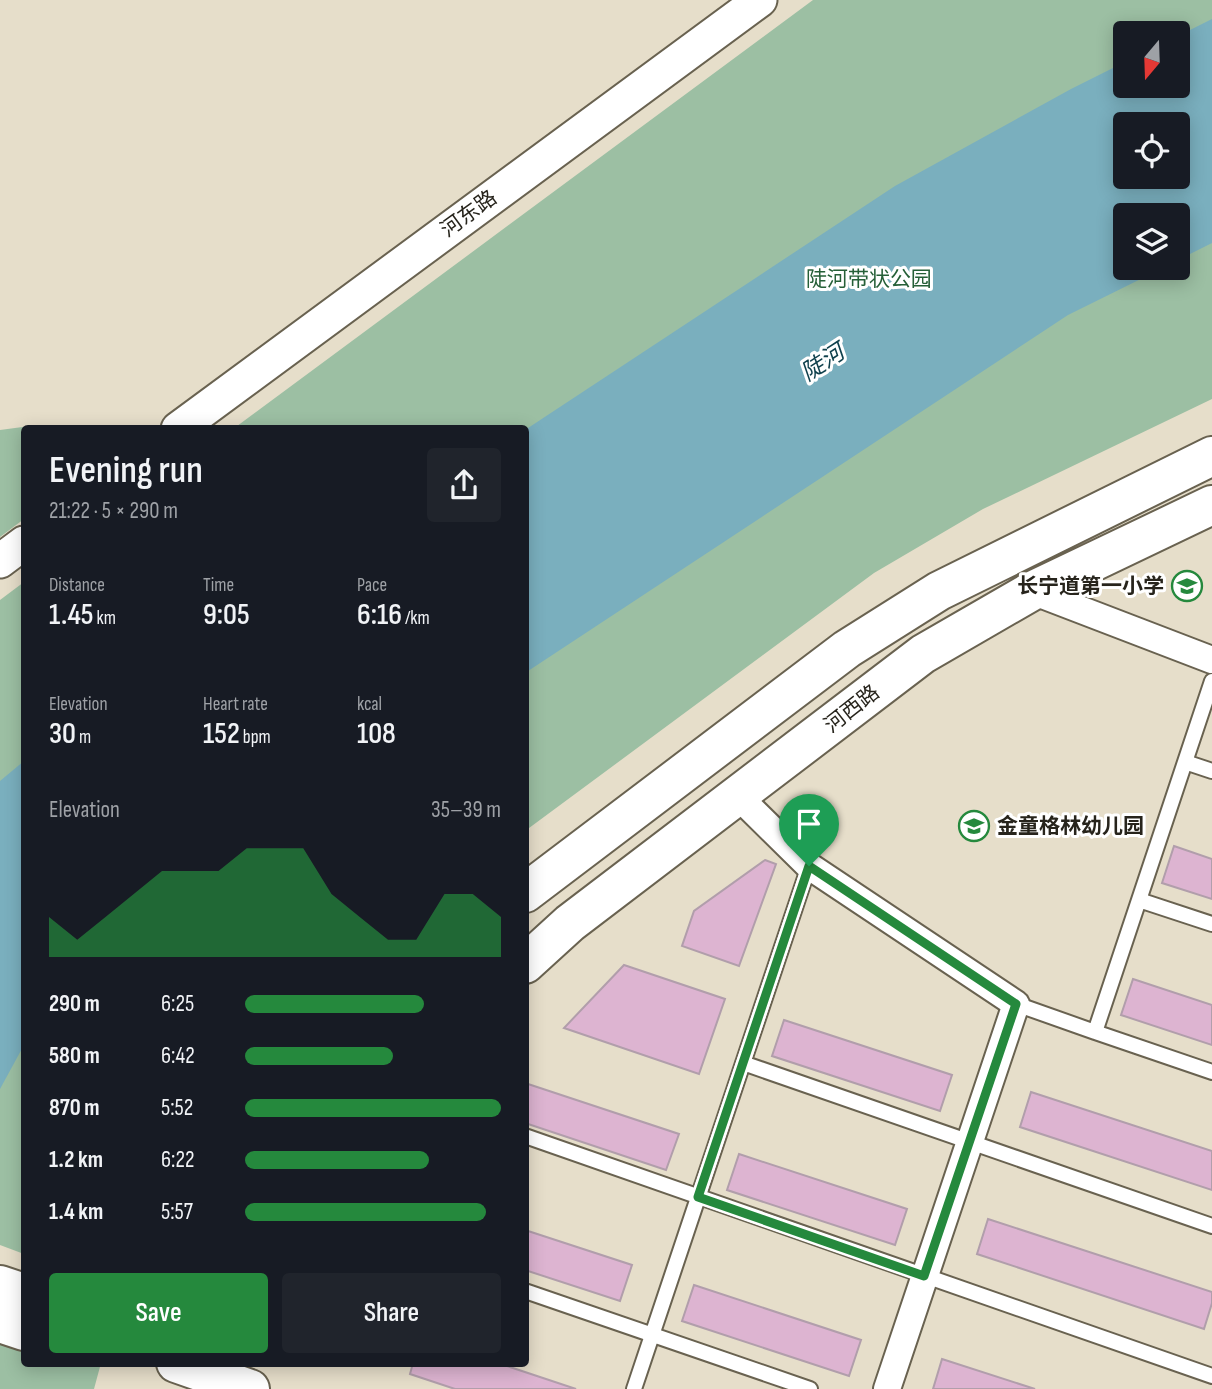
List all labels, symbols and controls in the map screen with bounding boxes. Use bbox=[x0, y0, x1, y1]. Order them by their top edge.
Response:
north arrow bbox=[1113, 21, 1190, 98]
map controls bbox=[1113, 21, 1190, 280]
button: locate bbox=[1113, 112, 1190, 189]
street label: 河东路 bbox=[436, 185, 502, 243]
button: layers bbox=[1113, 203, 1190, 280]
park label: 陡河带状公园 bbox=[806, 267, 932, 292]
water label: 陡河 bbox=[796, 337, 853, 387]
text: Evening run bbox=[49, 448, 203, 493]
button: share bbox=[427, 448, 501, 522]
text: 21:22 · 5 × 290 m bbox=[49, 497, 178, 525]
school or university icon: 长宁道第一小学 bbox=[1170, 569, 1204, 603]
text: Distance bbox=[49, 574, 105, 597]
text: Time bbox=[203, 574, 234, 597]
text: Pace bbox=[357, 574, 387, 597]
place label: 长宁道第一小学 bbox=[1017, 574, 1164, 599]
text: 1.45 bbox=[49, 597, 94, 633]
text: 9:05 bbox=[203, 597, 250, 633]
text: 6:16 bbox=[357, 597, 402, 633]
text: km bbox=[94, 607, 116, 630]
text: /km bbox=[402, 607, 430, 630]
street label: 河西路 bbox=[819, 680, 885, 738]
text: Elevation bbox=[49, 693, 108, 716]
text: Heart rate bbox=[203, 693, 268, 716]
text: kcal bbox=[357, 693, 382, 716]
text: 30 bbox=[49, 716, 76, 752]
text: 152 bbox=[203, 716, 240, 752]
text: 108 bbox=[357, 716, 396, 752]
text: m bbox=[76, 726, 91, 749]
text: bpm bbox=[240, 726, 271, 749]
pin bbox=[779, 794, 839, 866]
text: Elevation bbox=[49, 796, 120, 824]
text: 35–39 m bbox=[431, 796, 501, 824]
icon: arrive bbox=[790, 805, 828, 843]
school or university icon: 金童格林幼儿园 bbox=[957, 809, 991, 843]
place label: 金童格林幼儿园 bbox=[997, 814, 1144, 839]
text: 290 m bbox=[49, 990, 100, 1018]
text: 6:25 bbox=[161, 990, 194, 1018]
text: 580 m bbox=[49, 1042, 100, 1070]
text: 6:42 bbox=[161, 1042, 195, 1070]
text: 870 m bbox=[49, 1094, 100, 1122]
text: 5:52 bbox=[161, 1094, 193, 1122]
text: 1.2 km bbox=[49, 1146, 103, 1174]
text: 6:22 bbox=[161, 1146, 194, 1174]
text: 1.4 km bbox=[49, 1198, 103, 1226]
text: 5:57 bbox=[161, 1198, 193, 1226]
button: Save bbox=[49, 1273, 268, 1353]
button: Share bbox=[282, 1273, 501, 1353]

